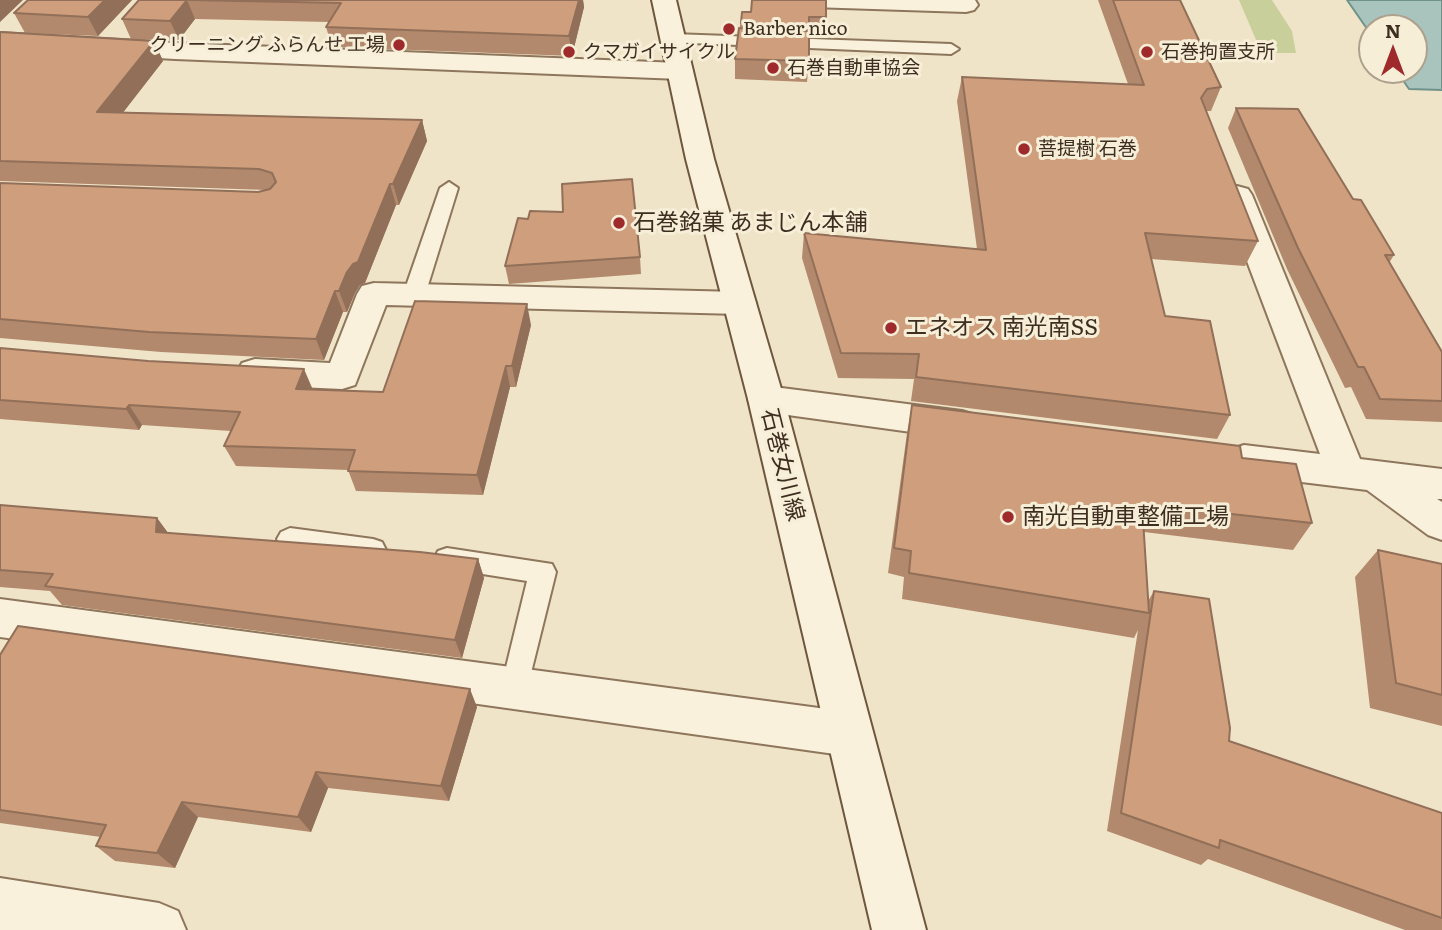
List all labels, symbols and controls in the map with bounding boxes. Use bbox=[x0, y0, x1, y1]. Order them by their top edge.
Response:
north arrow bbox=[1358, 14, 1428, 84]
text: N bbox=[1385, 16, 1401, 44]
place label: Barber nico bbox=[743, 18, 848, 40]
marker: Barber nico bbox=[721, 21, 737, 37]
place label: クリーニング ふらんせ 工場 bbox=[149, 34, 385, 56]
marker: クリーニング ふらんせ 工場 bbox=[391, 37, 407, 53]
place label: クマガイサイクル bbox=[583, 41, 735, 63]
place label: 石巻拘置支所 bbox=[1161, 41, 1275, 63]
marker: クマガイサイクル bbox=[561, 44, 577, 60]
marker: 石巻拘置支所 bbox=[1139, 44, 1155, 60]
place label: 石巻自動車協会 bbox=[787, 57, 920, 79]
marker: 石巻自動車協会 bbox=[765, 60, 781, 76]
place label: 菩提樹 石巻 bbox=[1038, 138, 1137, 160]
marker: 菩提樹 石巻 bbox=[1016, 141, 1032, 157]
place label: 石巻銘菓 あまじん本舗 bbox=[633, 209, 868, 237]
marker: 石巻銘菓 あまじん本舗 bbox=[611, 215, 627, 231]
place label: エネオス 南光南SS bbox=[905, 314, 1098, 342]
marker: エネオス 南光南SS bbox=[883, 320, 899, 336]
street label: 石巻女川線 bbox=[755, 406, 809, 524]
place label: 南光自動車整備工場 bbox=[1022, 503, 1229, 531]
marker: 南光自動車整備工場 bbox=[1000, 509, 1016, 525]

